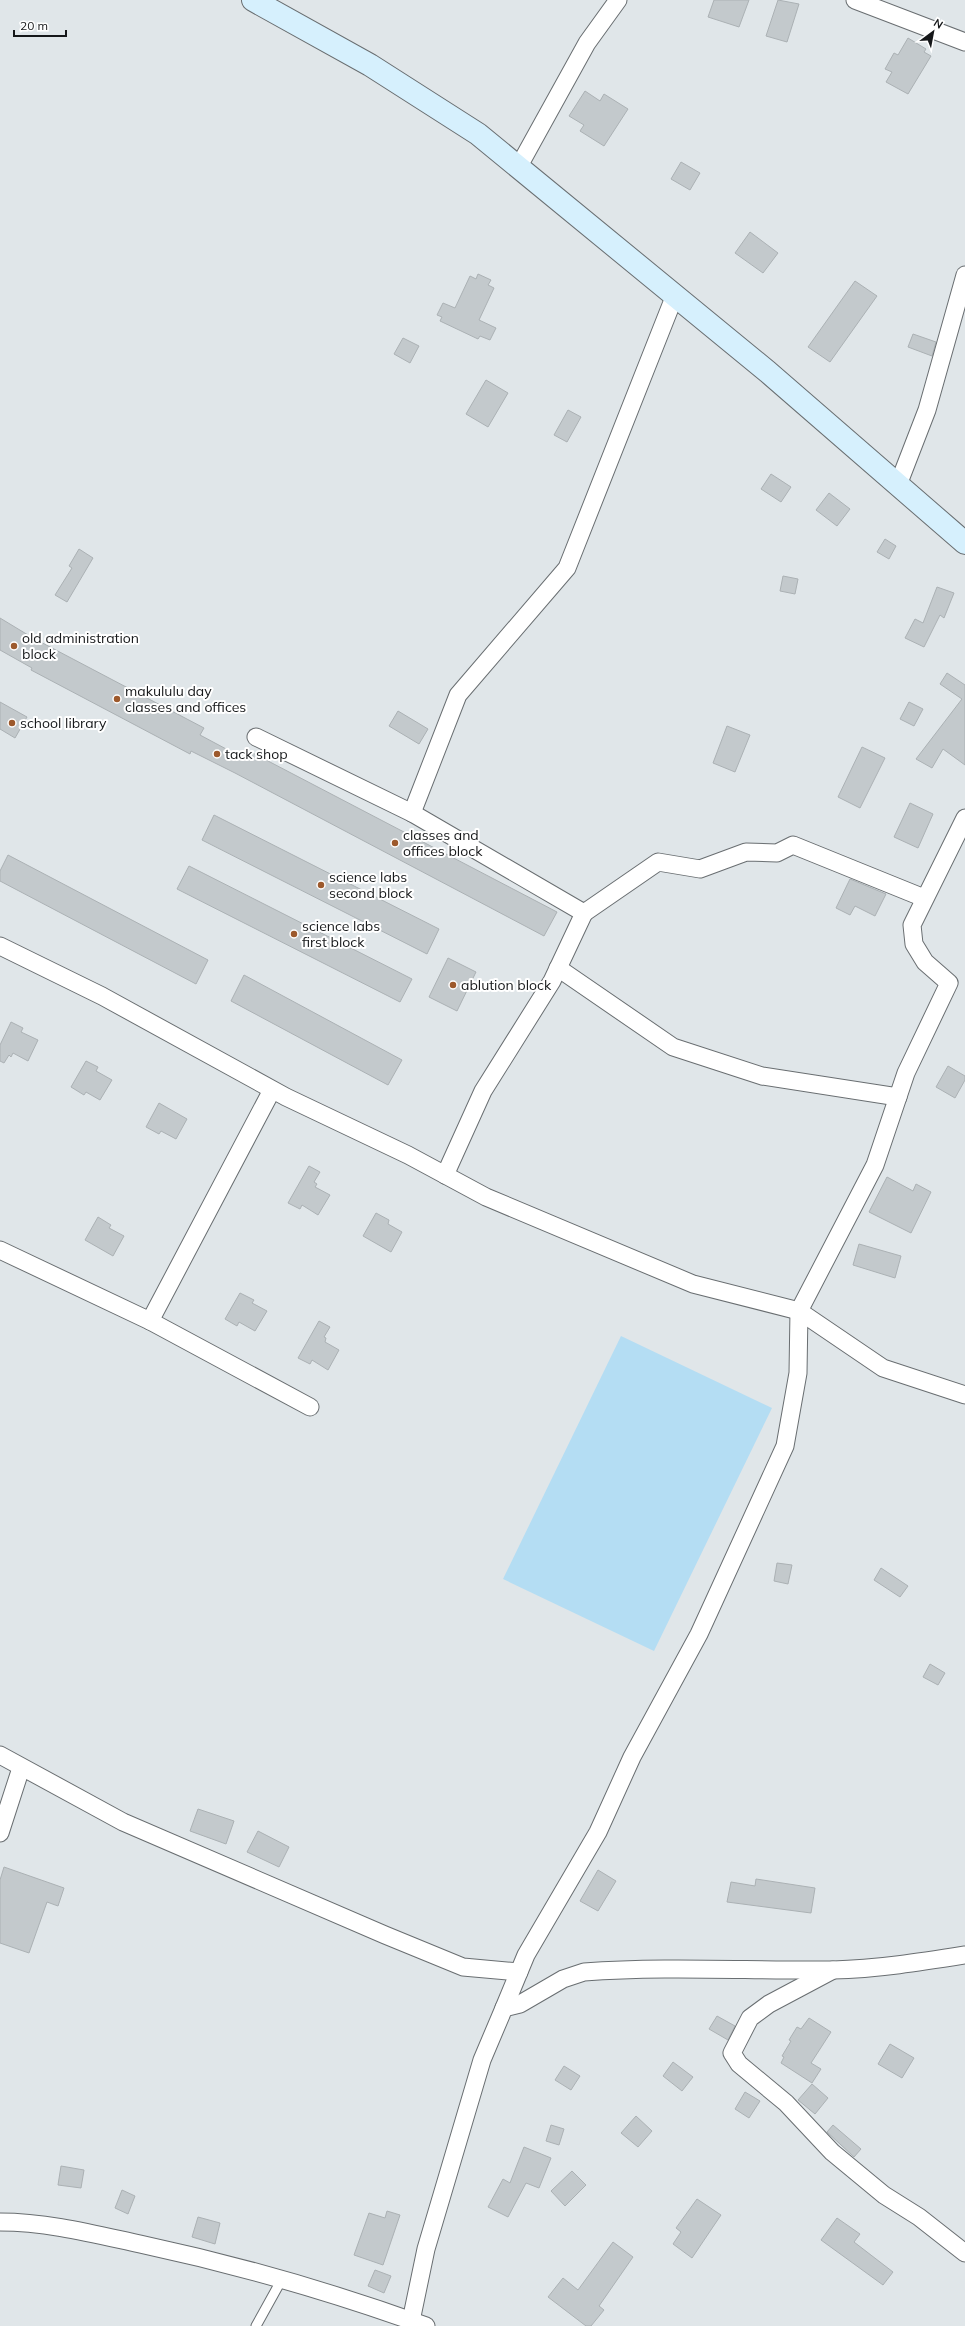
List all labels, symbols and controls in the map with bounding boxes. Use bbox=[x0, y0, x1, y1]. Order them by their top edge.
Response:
scale bar bbox=[14, 12, 66, 38]
north arrow bbox=[913, 12, 953, 52]
text: N bbox=[931, 15, 946, 32]
text: 20 m bbox=[20, 18, 48, 33]
place label: old administration block bbox=[22, 629, 139, 663]
marker: old administration block bbox=[9, 641, 19, 651]
place label: makululu day classes and offices bbox=[125, 682, 246, 716]
marker: makululu day classes and offices bbox=[112, 694, 122, 704]
place label: school library bbox=[20, 714, 107, 732]
marker: school library bbox=[7, 718, 17, 728]
place label: tack shop bbox=[225, 745, 288, 763]
marker: tack shop bbox=[212, 749, 222, 759]
place label: classes and offices block bbox=[403, 826, 483, 860]
marker: classes and offices block bbox=[390, 838, 400, 848]
place label: science labs second block bbox=[329, 868, 413, 902]
marker: science labs second block bbox=[316, 880, 326, 890]
place label: science labs first block bbox=[302, 917, 380, 951]
marker: science labs first block bbox=[289, 929, 299, 939]
place label: ablution block bbox=[461, 976, 552, 994]
marker: ablution block bbox=[448, 980, 458, 990]

